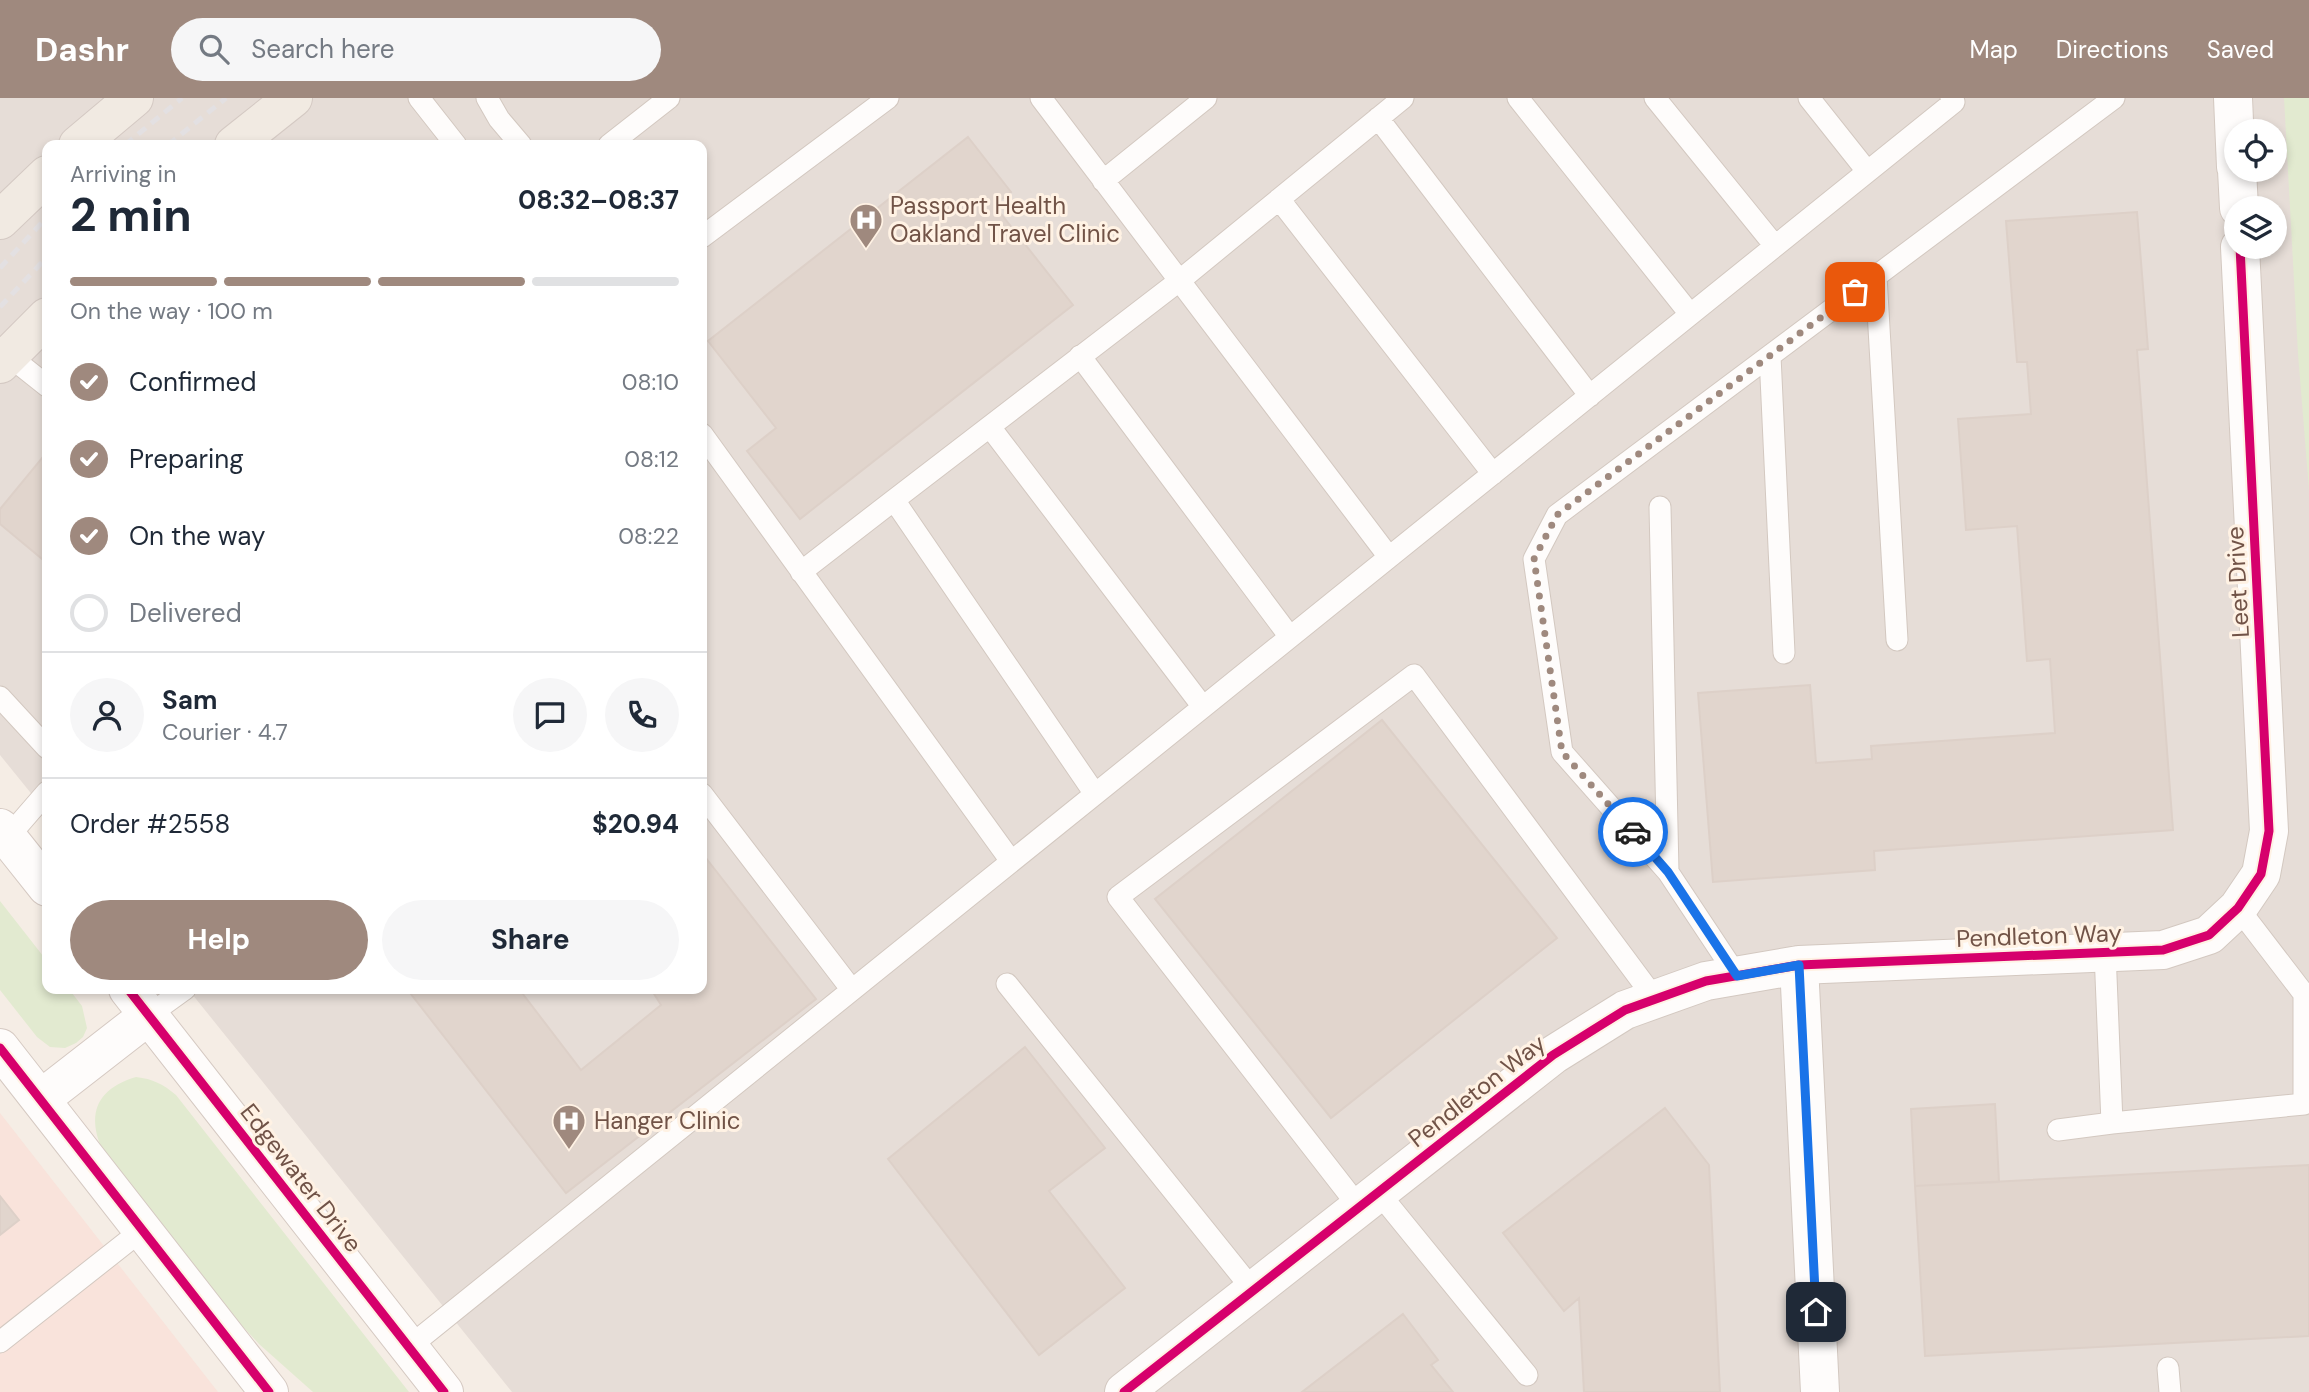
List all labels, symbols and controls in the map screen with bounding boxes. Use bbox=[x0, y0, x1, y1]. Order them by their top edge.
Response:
search box bbox=[171, 18, 661, 81]
text: Dashr bbox=[35, 28, 129, 71]
icon: search bbox=[195, 30, 233, 68]
text: Search here bbox=[251, 32, 395, 66]
text: Map bbox=[1970, 34, 2018, 65]
text: Directions bbox=[2056, 34, 2169, 65]
text: Saved bbox=[2207, 34, 2274, 65]
map controls bbox=[2224, 119, 2287, 259]
button: locate bbox=[2224, 119, 2287, 182]
text: Arriving in bbox=[70, 159, 176, 189]
text: 08:32–08:37 bbox=[518, 183, 679, 217]
text: 2 min bbox=[70, 185, 192, 245]
place label: Passport Health Oakland Travel Clinic bbox=[890, 190, 1120, 249]
button: layers bbox=[2224, 196, 2287, 259]
hospital icon: Passport Health Oakland Travel Clinic bbox=[847, 201, 885, 250]
pin bbox=[1825, 262, 1885, 322]
icon: bag bbox=[1836, 273, 1874, 311]
text: On the way · 100 m bbox=[70, 296, 273, 326]
icon: check bbox=[70, 363, 108, 401]
text: Confirmed bbox=[129, 365, 256, 399]
text: 08:10 bbox=[622, 367, 679, 397]
icon: check bbox=[70, 440, 108, 478]
text: Preparing bbox=[129, 442, 244, 476]
text: 08:12 bbox=[624, 444, 679, 474]
icon: check bbox=[70, 517, 108, 555]
text: On the way bbox=[129, 519, 265, 553]
text: 08:22 bbox=[618, 521, 679, 551]
street label: Leet Drive bbox=[2219, 525, 2256, 639]
text: Delivered bbox=[129, 596, 242, 630]
button: person bbox=[70, 678, 144, 752]
button: chat bbox=[513, 678, 587, 752]
button: phone bbox=[605, 678, 679, 752]
text: Sam bbox=[162, 683, 217, 717]
text: Courier · 4.7 bbox=[162, 717, 288, 747]
courier bbox=[1598, 797, 1668, 867]
text: Order #2558 bbox=[70, 807, 230, 841]
text: $20.94 bbox=[592, 807, 679, 841]
icon: car bbox=[1614, 813, 1652, 851]
button: Help bbox=[70, 900, 368, 980]
button: Share bbox=[382, 900, 679, 980]
street label: Pendleton Way bbox=[1956, 917, 2122, 954]
street label: Pendleton Way bbox=[1402, 1027, 1552, 1154]
street label: Edgewater Drive bbox=[234, 1097, 369, 1258]
hospital icon: Hanger Clinic bbox=[550, 1102, 588, 1151]
place label: Hanger Clinic bbox=[594, 1105, 741, 1136]
pin bbox=[1786, 1282, 1846, 1342]
icon: home bbox=[1797, 1293, 1835, 1331]

